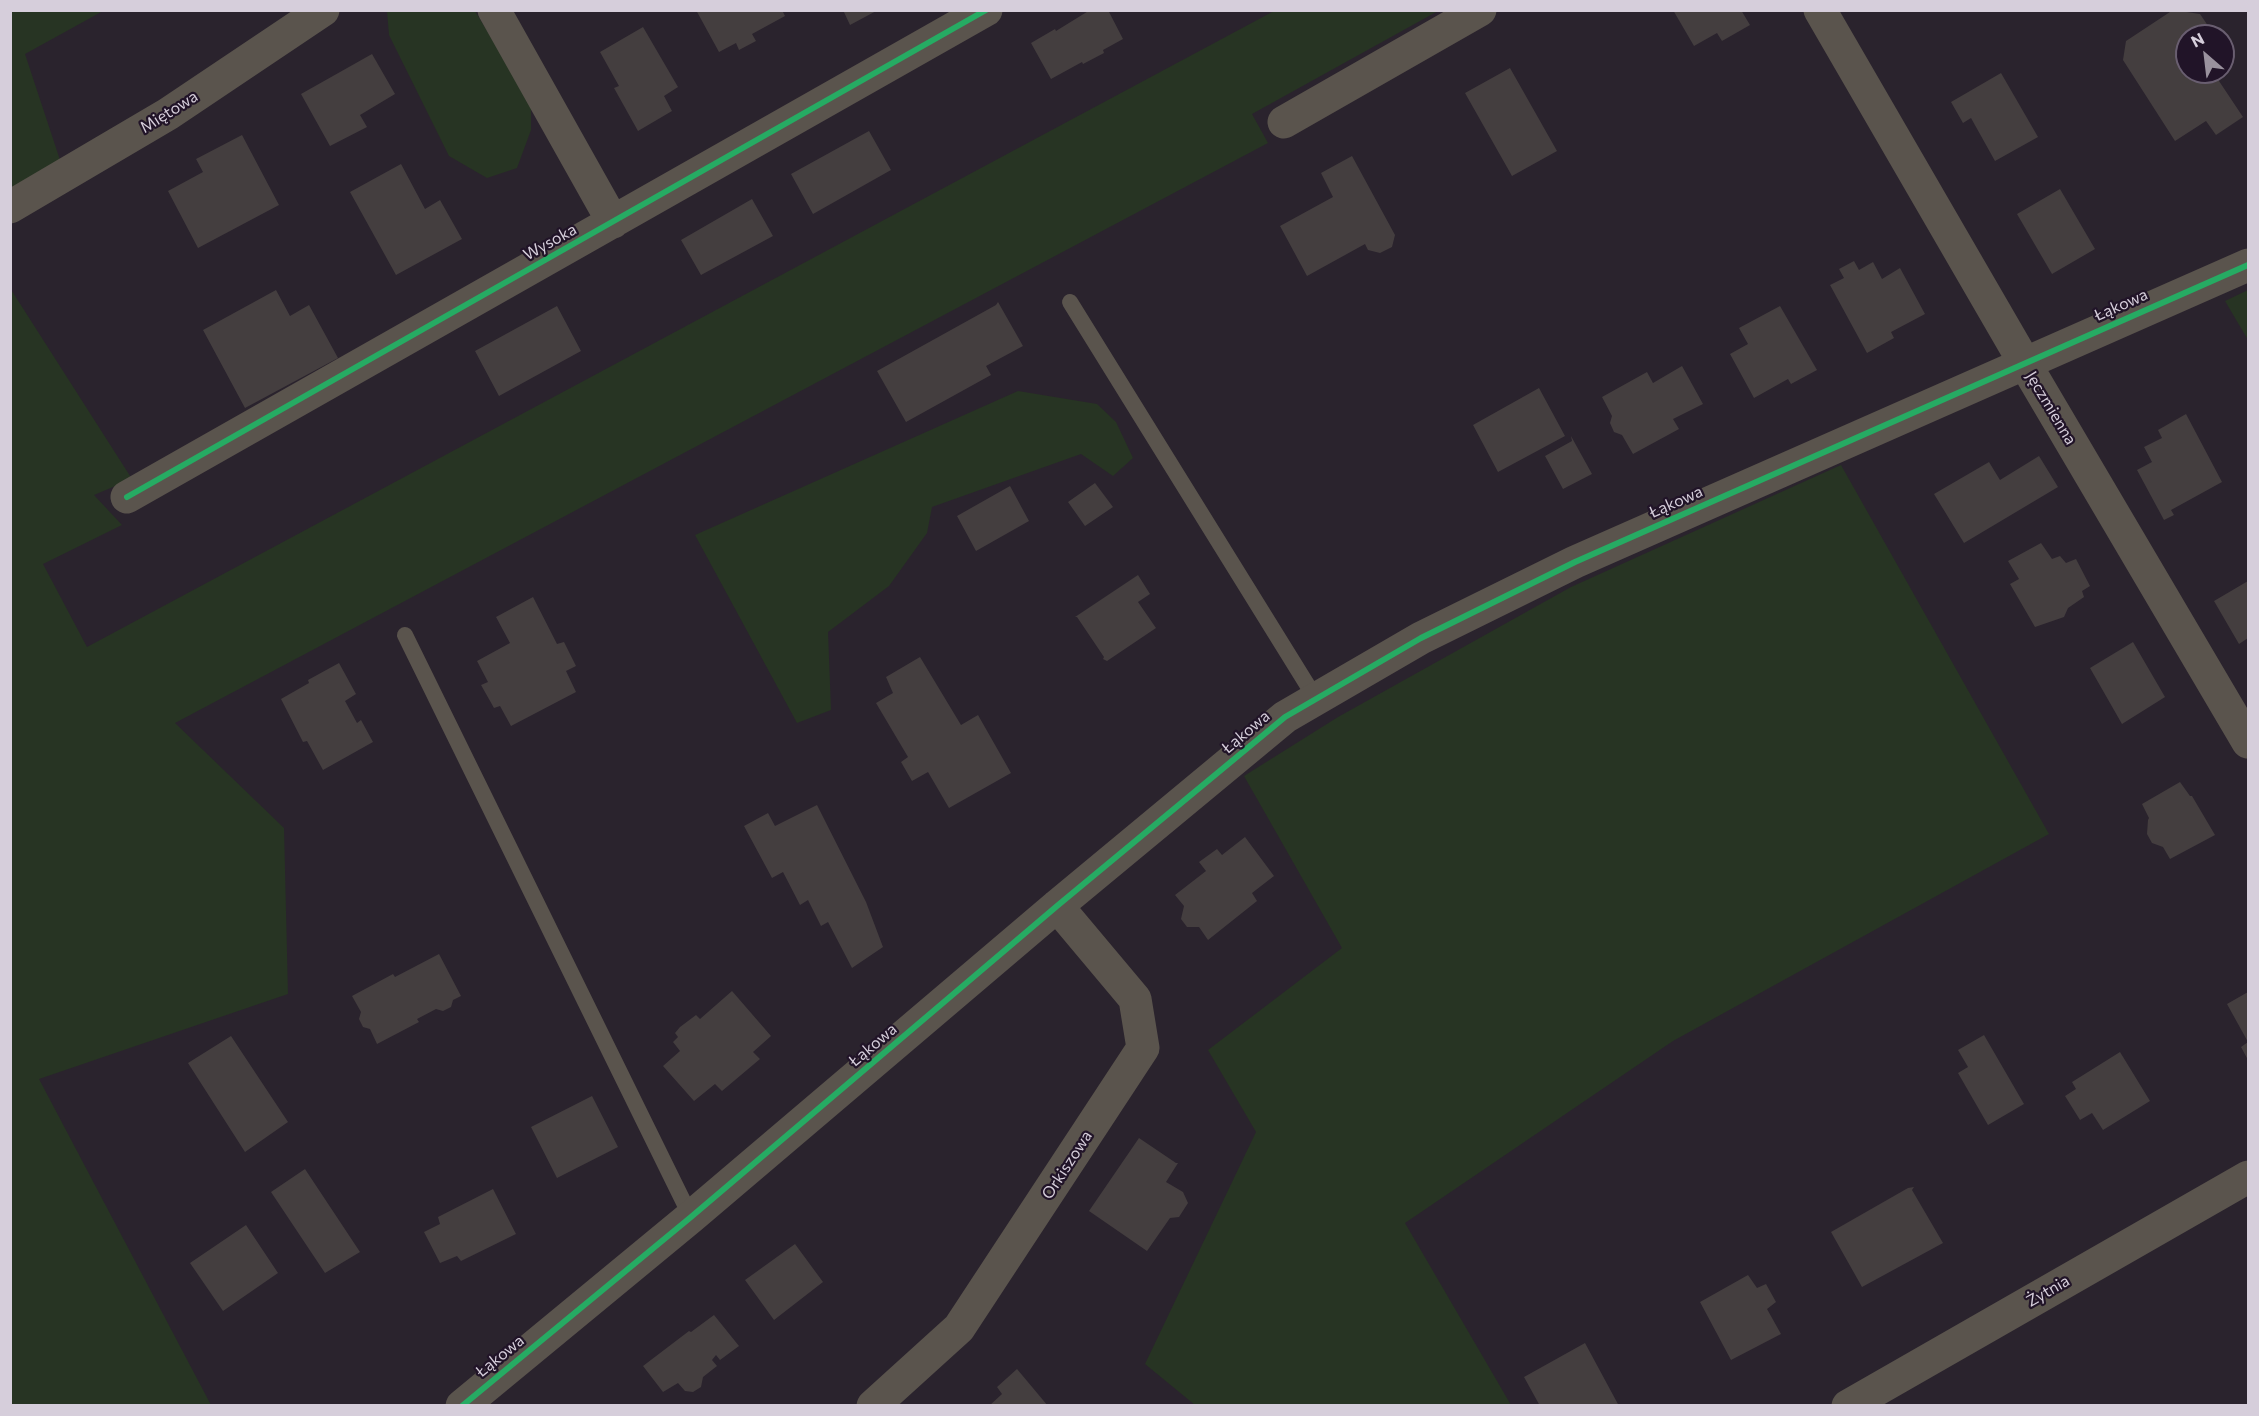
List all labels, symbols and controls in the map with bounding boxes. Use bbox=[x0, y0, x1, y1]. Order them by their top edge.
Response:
north arrow bbox=[2175, 24, 2235, 84]
text: N bbox=[2187, 28, 2207, 51]
street label: Miętowa bbox=[137, 87, 201, 137]
street label: Wysoka bbox=[520, 220, 580, 264]
street label: Łąkowa bbox=[2091, 285, 2151, 325]
street label: Jęczmienna bbox=[2022, 368, 2080, 448]
street label: Łąkowa bbox=[1646, 482, 1706, 522]
street label: Łąkowa bbox=[1218, 707, 1274, 757]
street label: Łąkowa bbox=[845, 1020, 901, 1070]
street label: Orkiszowa bbox=[1038, 1127, 1096, 1203]
street label: Żytnia bbox=[2023, 1271, 2073, 1311]
street label: Łąkowa bbox=[472, 1331, 528, 1381]

